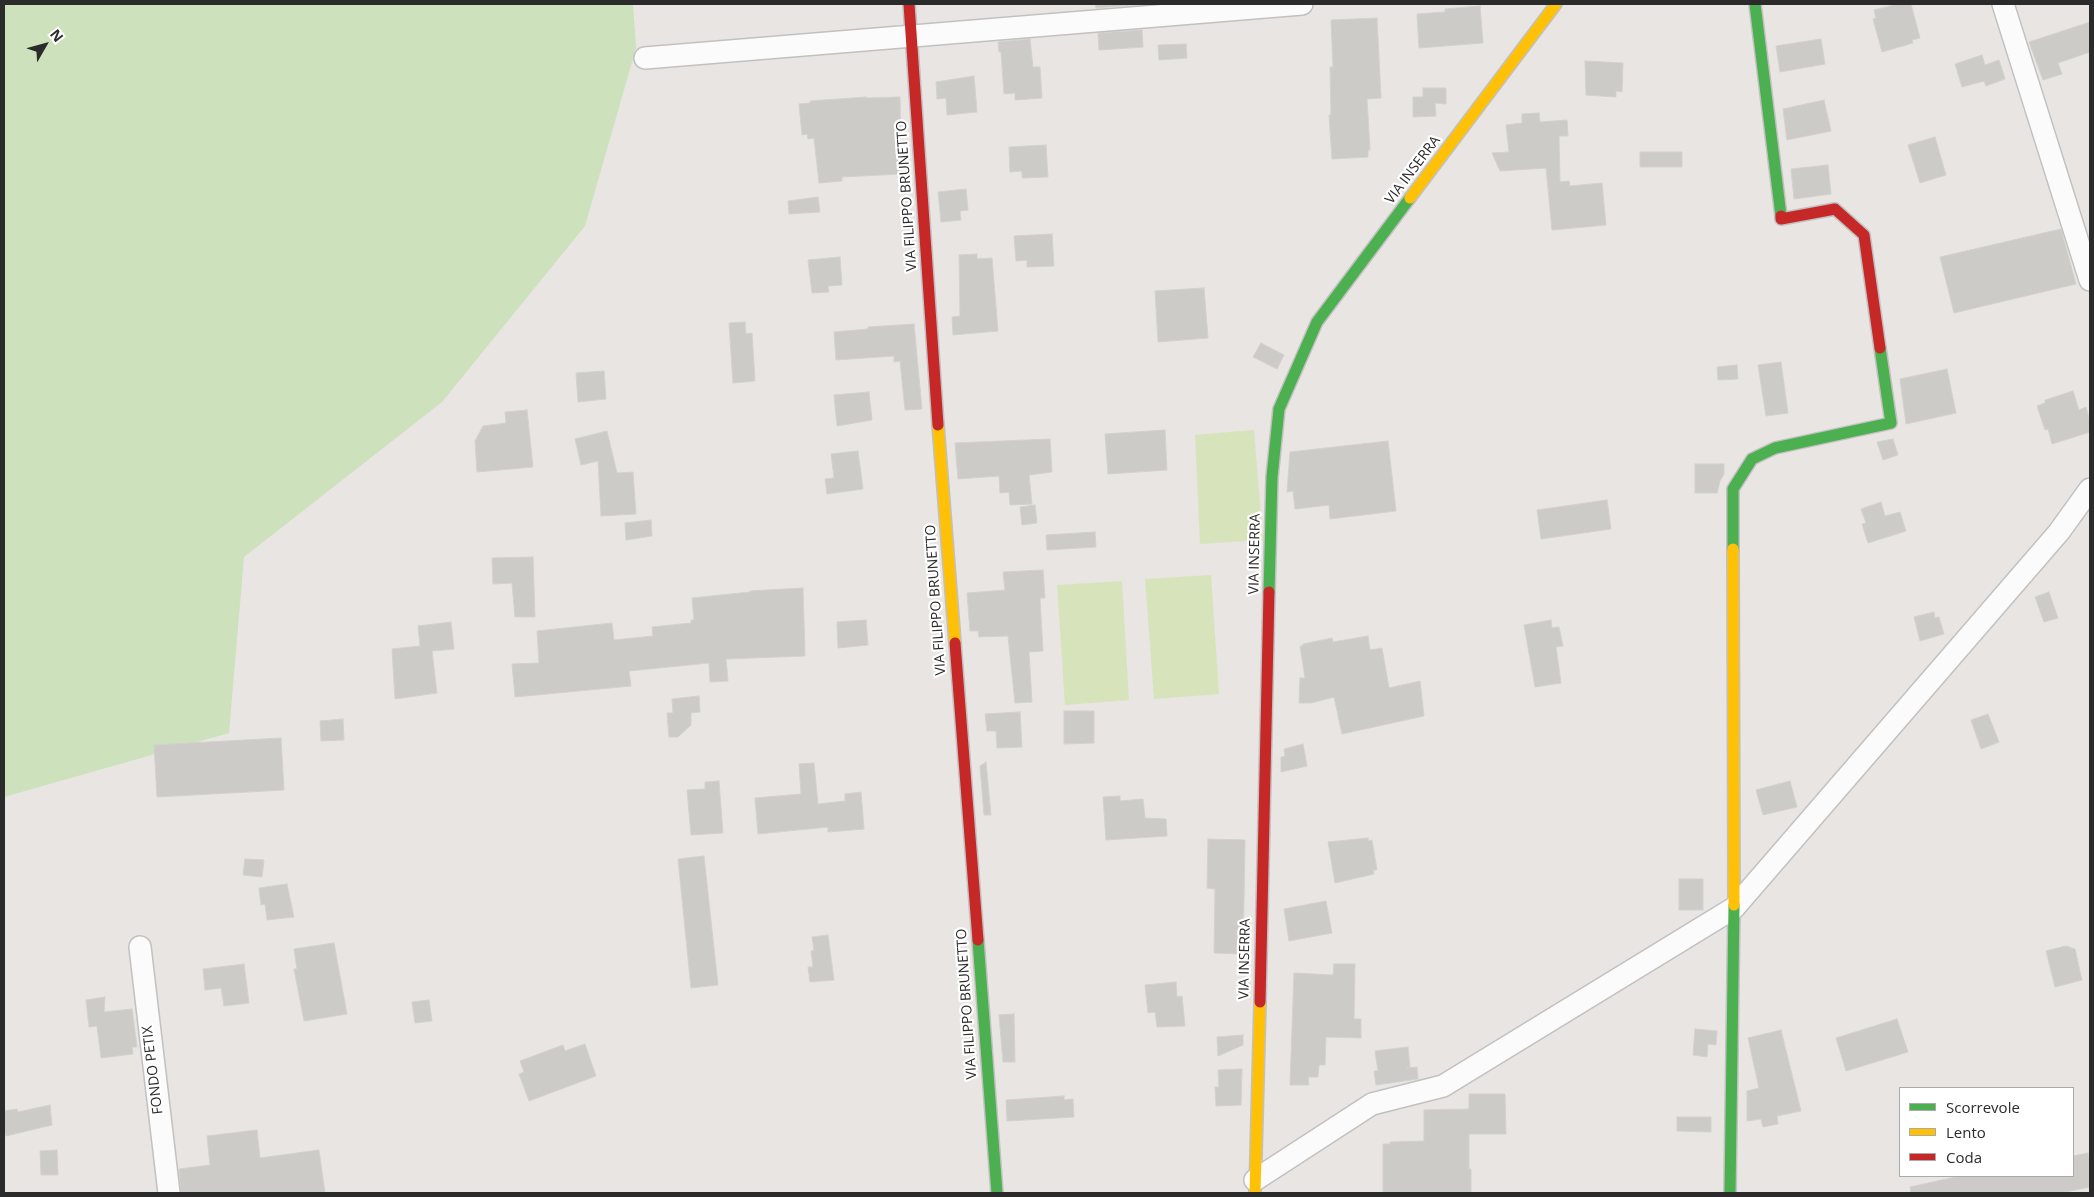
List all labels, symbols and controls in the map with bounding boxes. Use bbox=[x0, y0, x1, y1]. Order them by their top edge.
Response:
north arrow bbox=[20, 20, 70, 70]
text: N bbox=[46, 25, 68, 46]
street label: VIA FILIPPO BRUNETTO bbox=[893, 120, 921, 272]
street label: VIA INSERRA bbox=[1382, 133, 1444, 207]
street label: VIA INSERRA bbox=[1246, 513, 1264, 595]
street label: VIA FILIPPO BRUNETTO bbox=[922, 524, 950, 676]
street label: VIA INSERRA bbox=[1236, 918, 1254, 1000]
street label: VIA FILIPPO BRUNETTO bbox=[953, 928, 981, 1080]
street label: FONDO PETIX bbox=[139, 1025, 167, 1115]
legend bbox=[1899, 1087, 2074, 1177]
text: Scorrevole bbox=[1946, 1097, 2020, 1117]
text: Lento bbox=[1946, 1122, 1986, 1142]
text: Coda bbox=[1946, 1147, 1982, 1167]

